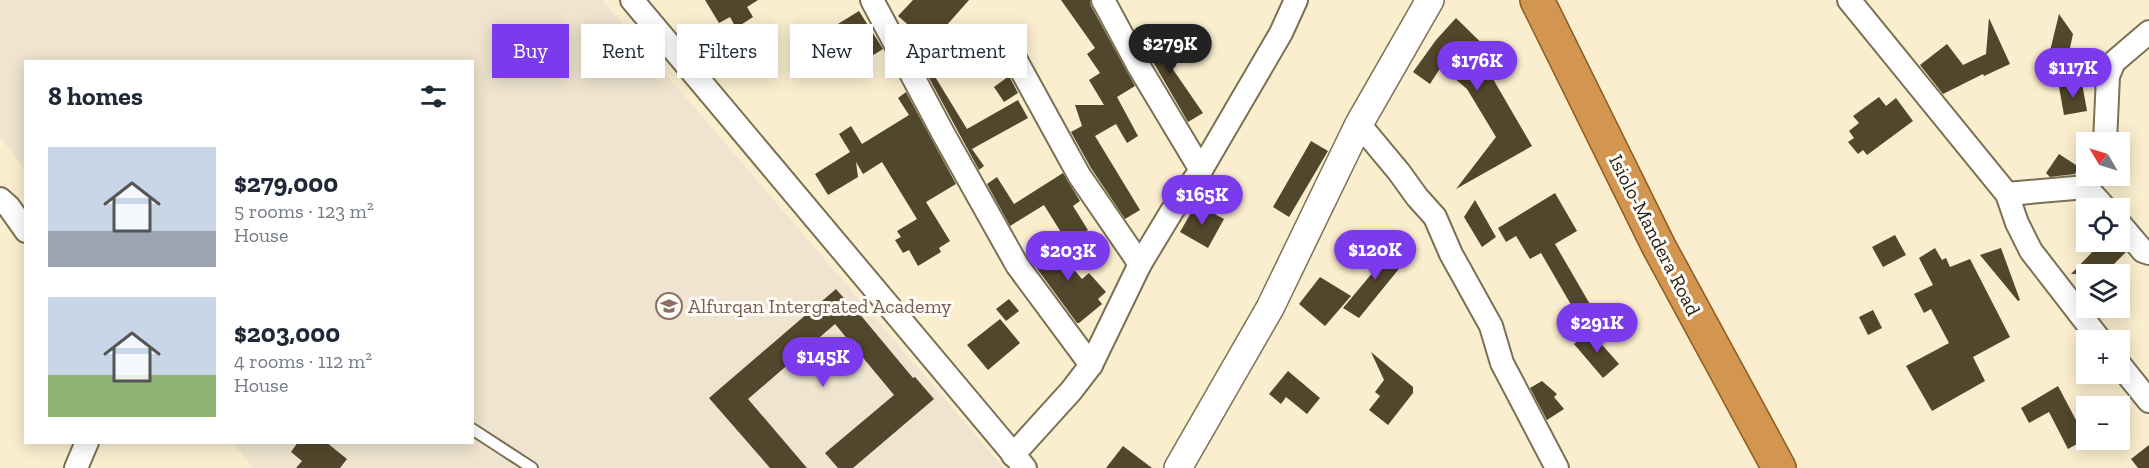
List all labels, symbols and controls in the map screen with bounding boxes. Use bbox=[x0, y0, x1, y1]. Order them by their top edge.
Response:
chip: Buy bbox=[492, 24, 569, 78]
chip: Rent bbox=[581, 24, 665, 78]
chip: Filters bbox=[677, 24, 778, 78]
chip: New bbox=[790, 24, 873, 78]
chip: Apartment bbox=[885, 24, 1027, 78]
pin: $279K bbox=[1128, 24, 1212, 75]
text: $279K bbox=[1143, 31, 1197, 55]
pin: $176K bbox=[1435, 41, 1519, 92]
text: $176K bbox=[1451, 48, 1503, 72]
pin: $117K bbox=[2031, 48, 2115, 99]
text: $117K bbox=[2049, 55, 2097, 79]
text: 8 homes bbox=[48, 80, 143, 112]
icon: filters bbox=[417, 80, 450, 113]
north arrow bbox=[2076, 132, 2130, 186]
map controls bbox=[2076, 132, 2130, 450]
street label: Isiolo-Mandera Road bbox=[1604, 150, 1706, 320]
text: $279,000 bbox=[234, 167, 338, 199]
icon: home bbox=[96, 171, 168, 243]
pin: $165K bbox=[1160, 175, 1244, 226]
text: $165K bbox=[1176, 182, 1228, 206]
button: locate bbox=[2076, 198, 2130, 252]
text: 5 rooms · 123 m² bbox=[234, 199, 374, 223]
text: House bbox=[234, 223, 288, 247]
pin: $120K bbox=[1333, 230, 1417, 281]
pin: $203K bbox=[1026, 231, 1110, 282]
text: $120K bbox=[1348, 237, 1402, 261]
text: $203K bbox=[1040, 238, 1096, 262]
button: layers bbox=[2076, 264, 2130, 318]
school or university icon: Alfurqan Intergrated Academy bbox=[654, 291, 684, 321]
place label: Alfurqan Intergrated Academy bbox=[688, 294, 952, 318]
pin: $291K bbox=[1555, 303, 1639, 354]
text: $291K bbox=[1571, 310, 1623, 334]
text: $203,000 bbox=[234, 317, 340, 349]
icon: home bbox=[96, 321, 168, 393]
button: + bbox=[2076, 330, 2130, 384]
pin: $145K bbox=[781, 337, 865, 388]
text: $145K bbox=[796, 344, 850, 368]
text: 4 rooms · 112 m² bbox=[234, 349, 372, 373]
text: House bbox=[234, 373, 288, 397]
button: − bbox=[2076, 396, 2130, 450]

